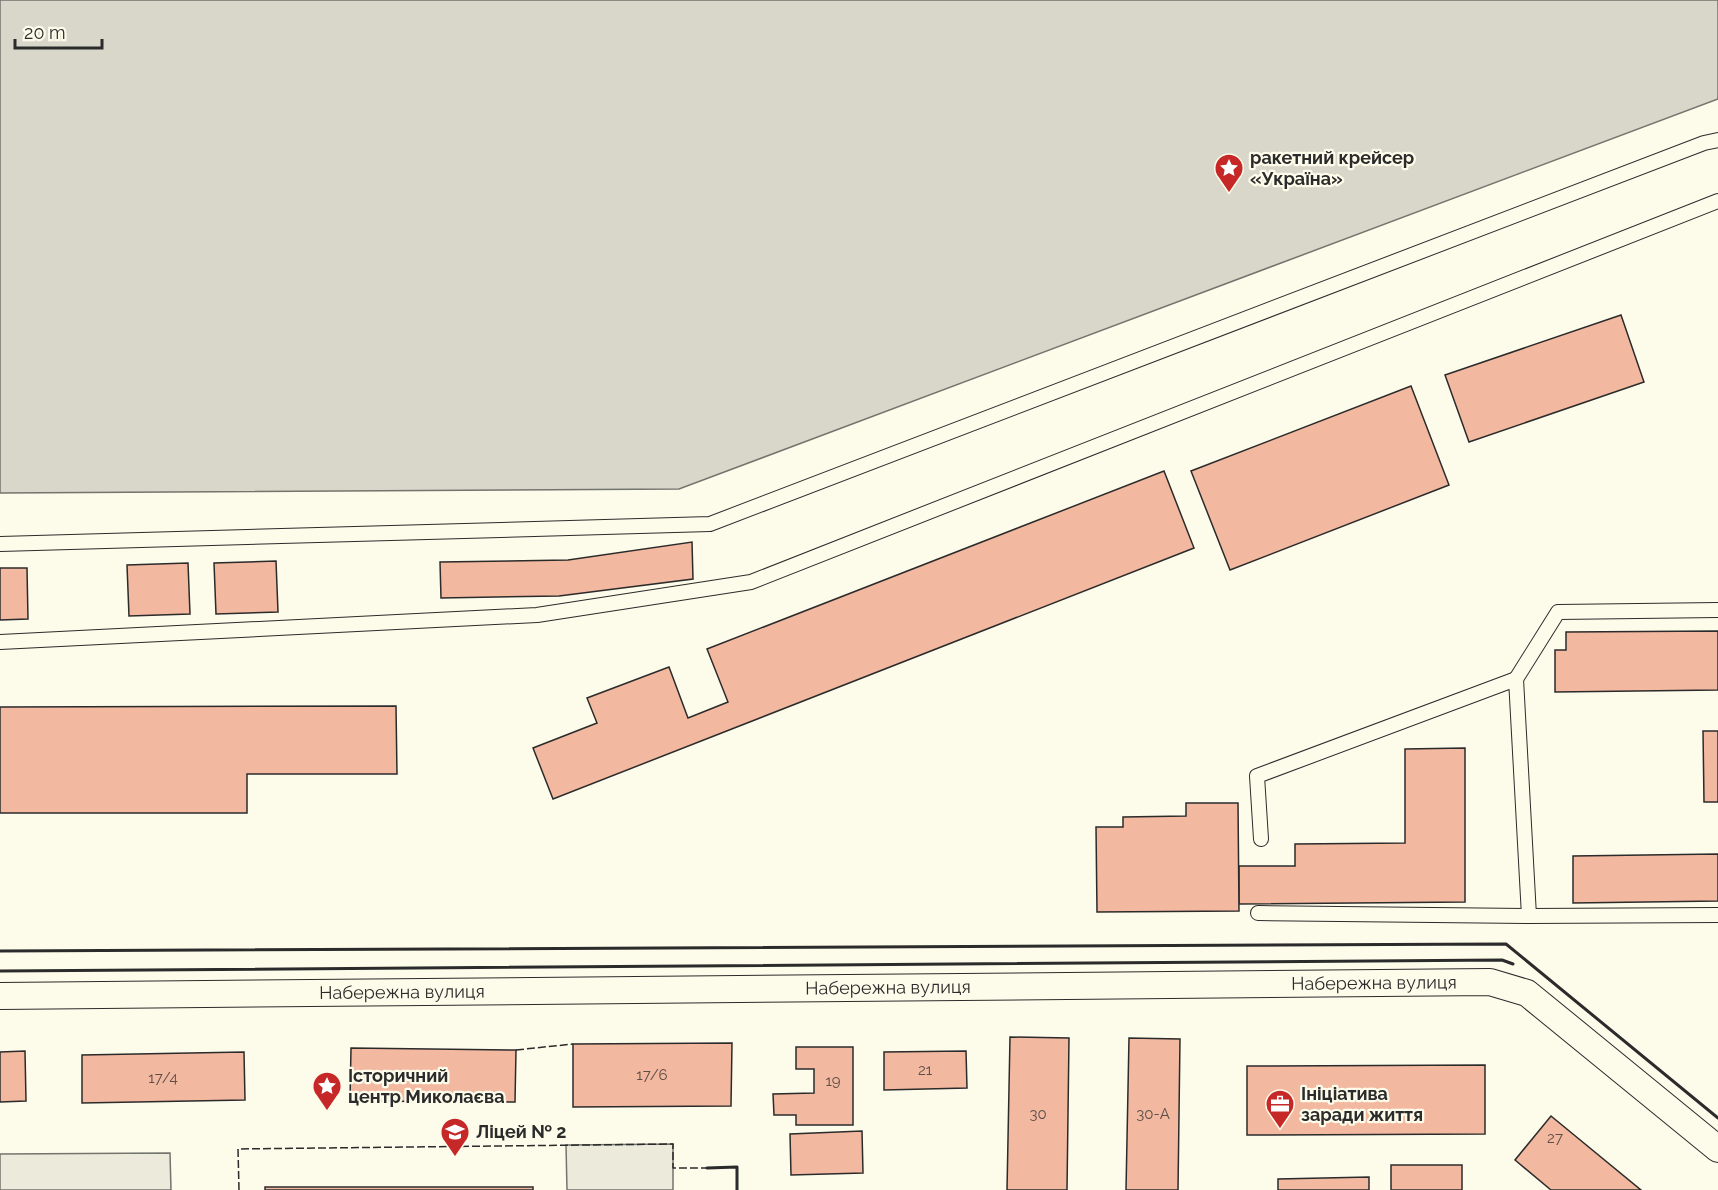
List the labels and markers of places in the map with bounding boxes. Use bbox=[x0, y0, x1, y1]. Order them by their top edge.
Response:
place label: ракетний крейсер «Україна» bbox=[1250, 147, 1414, 189]
place icon: ракетний крейсер «Україна» bbox=[1213, 152, 1245, 194]
place label: Історичний центр Миколаєва bbox=[348, 1065, 505, 1107]
place icon: Історичний центр Миколаєва bbox=[311, 1070, 343, 1112]
place label: Ініціатива заради життя bbox=[1301, 1083, 1423, 1125]
office icon: Ініціатива заради життя bbox=[1264, 1088, 1296, 1130]
school or university icon: Ліцей № 2 bbox=[439, 1116, 471, 1158]
place label: Ліцей № 2 bbox=[476, 1121, 566, 1142]

